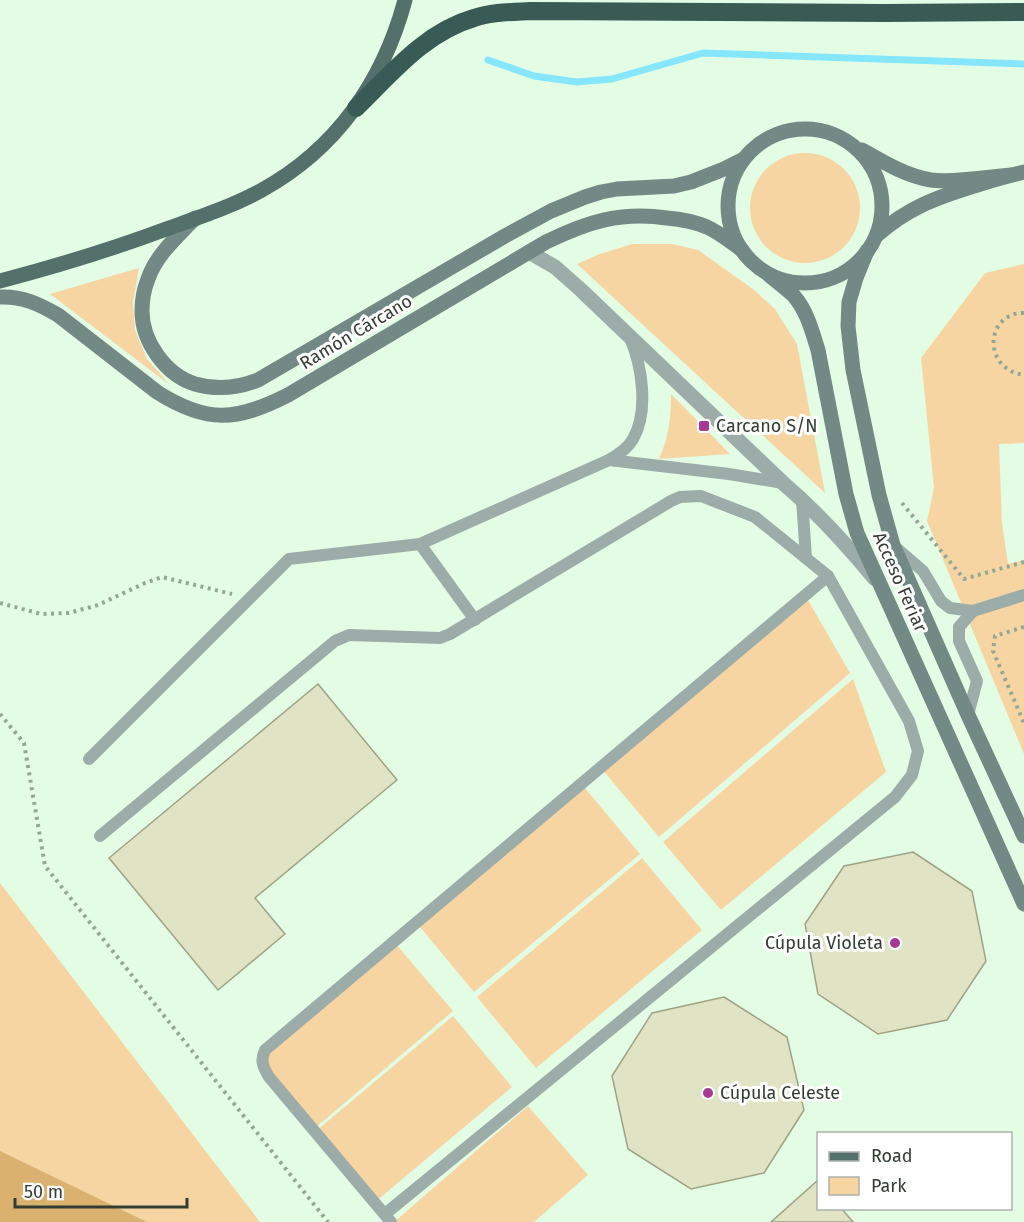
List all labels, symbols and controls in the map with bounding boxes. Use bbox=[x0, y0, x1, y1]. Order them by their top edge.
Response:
street label: Ramón Cárcano bbox=[296, 290, 416, 374]
place label: Carcano S/N bbox=[716, 415, 818, 437]
marker: Carcano S/N bbox=[697, 419, 711, 433]
street label: Acceso Feriar bbox=[868, 529, 932, 635]
place label: Cúpula Violeta bbox=[765, 932, 883, 954]
marker: Cúpula Violeta bbox=[888, 936, 902, 950]
place label: Cúpula Celeste bbox=[720, 1082, 840, 1104]
marker: Cúpula Celeste bbox=[701, 1086, 715, 1100]
legend bbox=[817, 1132, 1012, 1210]
text: Road bbox=[871, 1145, 913, 1167]
scale bar bbox=[15, 1171, 188, 1209]
text: Park bbox=[871, 1175, 907, 1197]
text: 50 m bbox=[24, 1181, 63, 1203]

